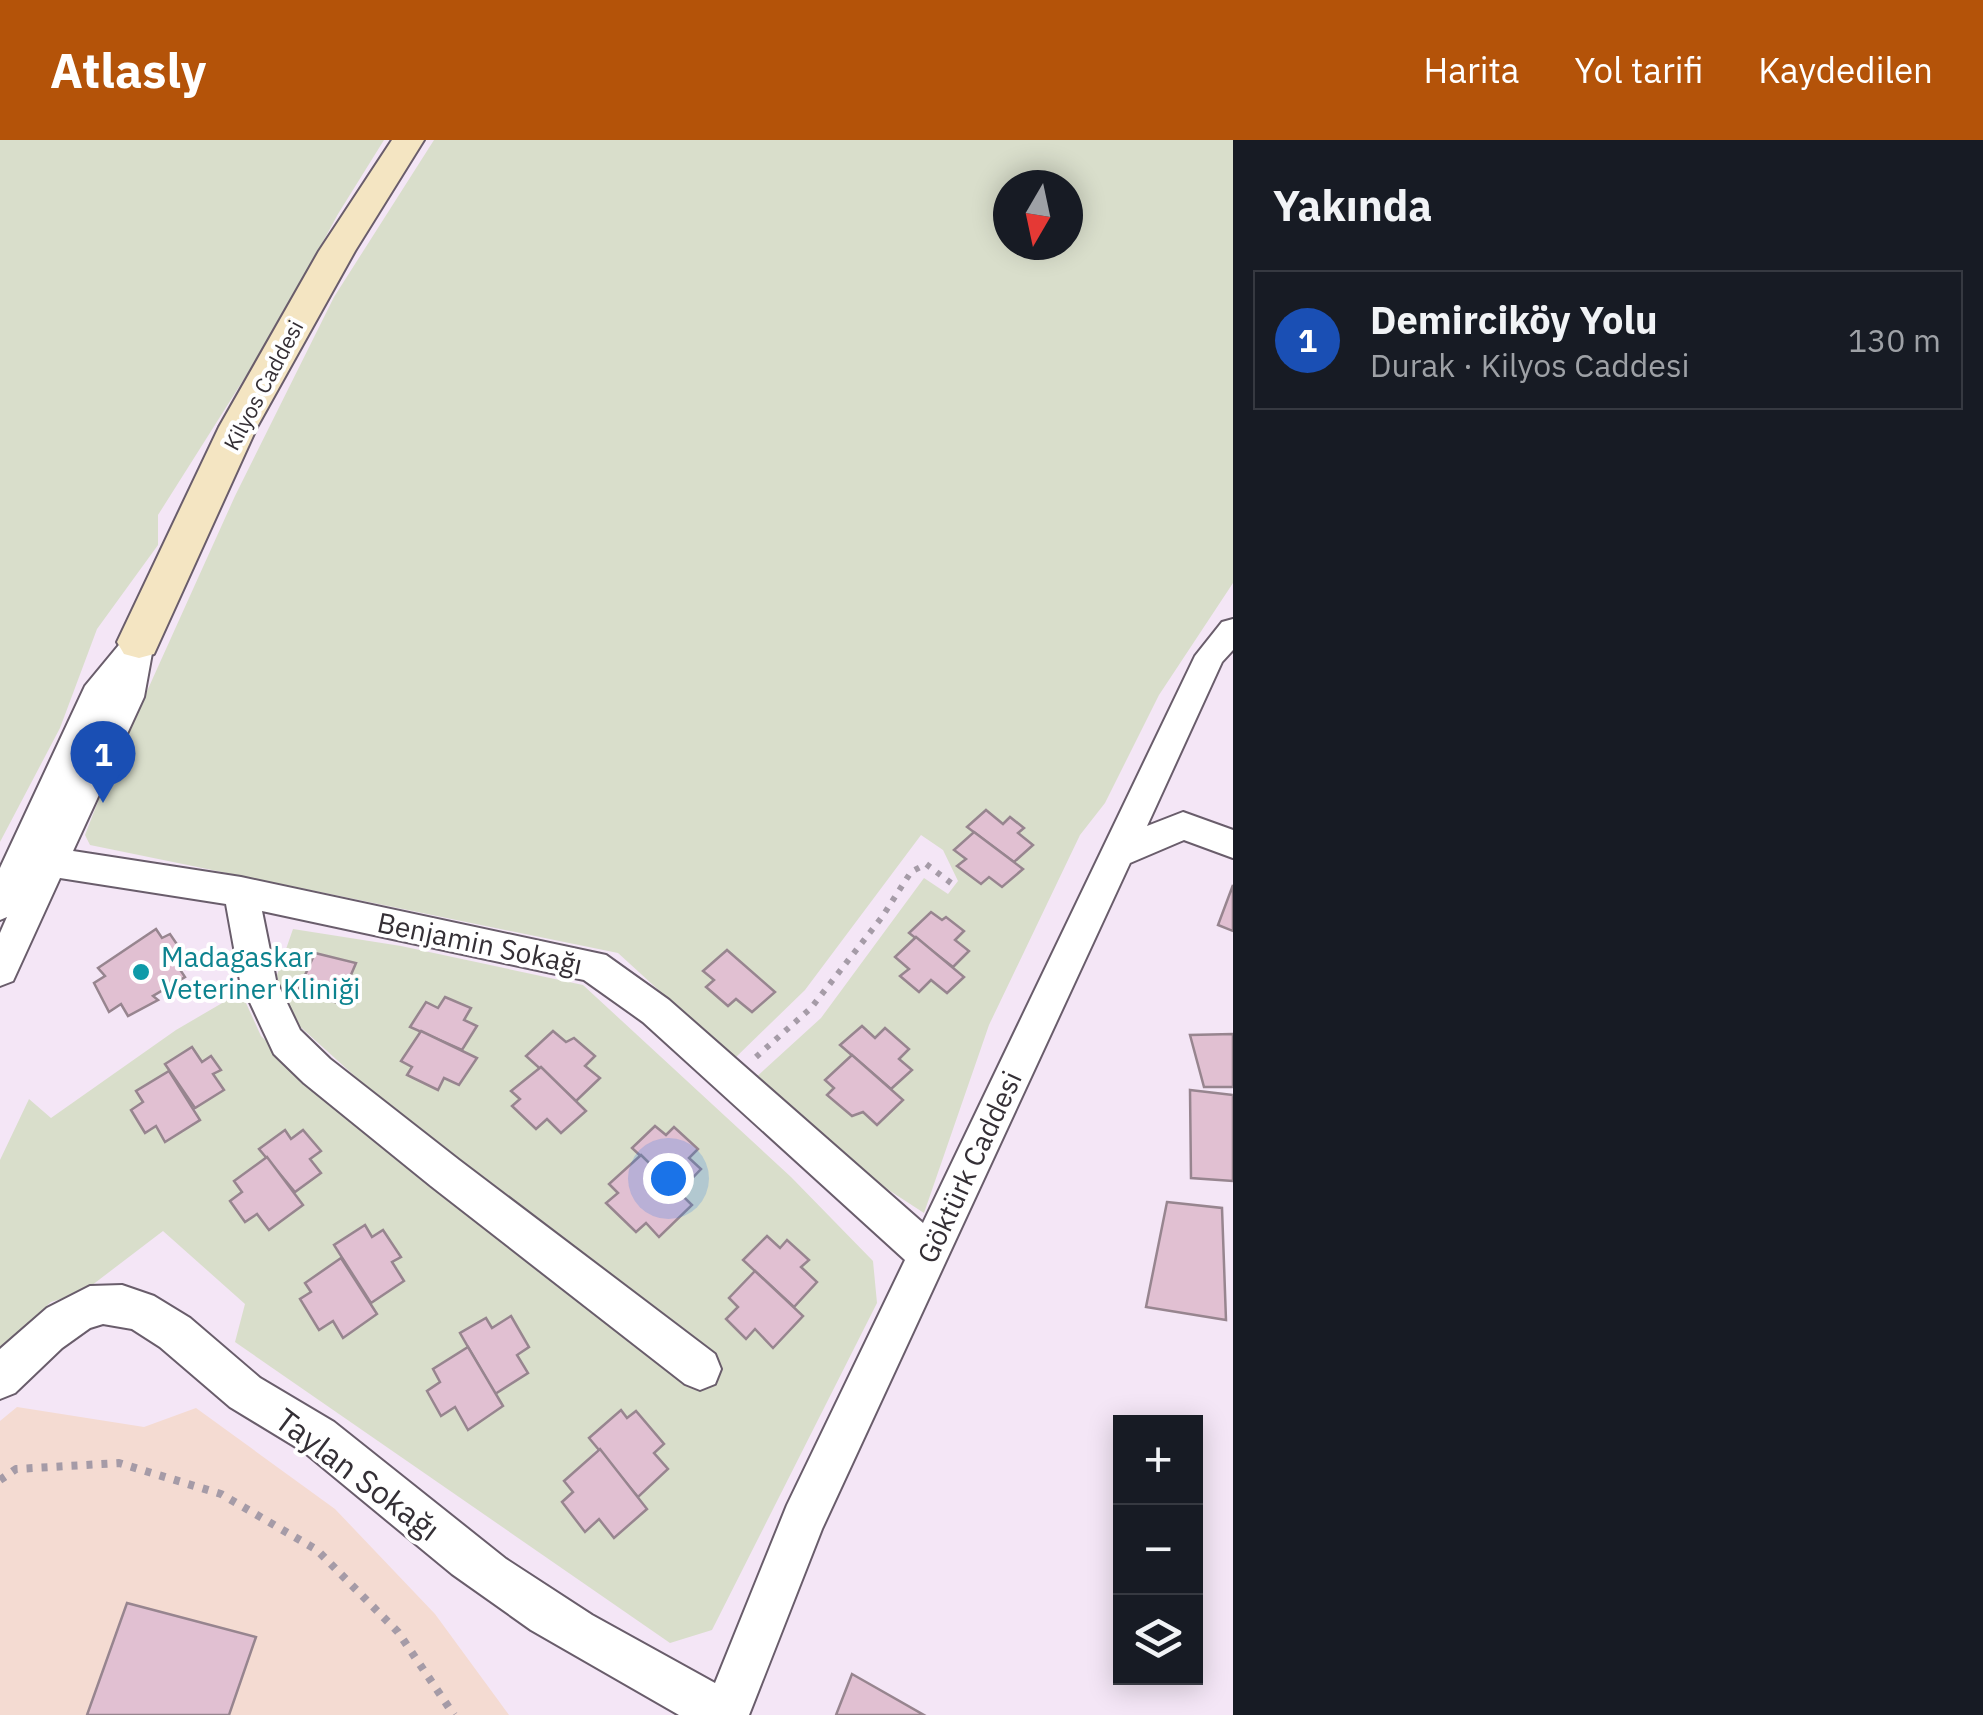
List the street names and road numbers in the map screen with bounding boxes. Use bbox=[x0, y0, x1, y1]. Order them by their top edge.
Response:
street label: Kilyos Caddesi bbox=[217, 315, 309, 455]
street label: Benjamin Sokağı bbox=[374, 903, 586, 983]
street label: Göktürk Caddesi bbox=[908, 1065, 1030, 1269]
street label: Taylan Sokağı bbox=[267, 1398, 449, 1550]

